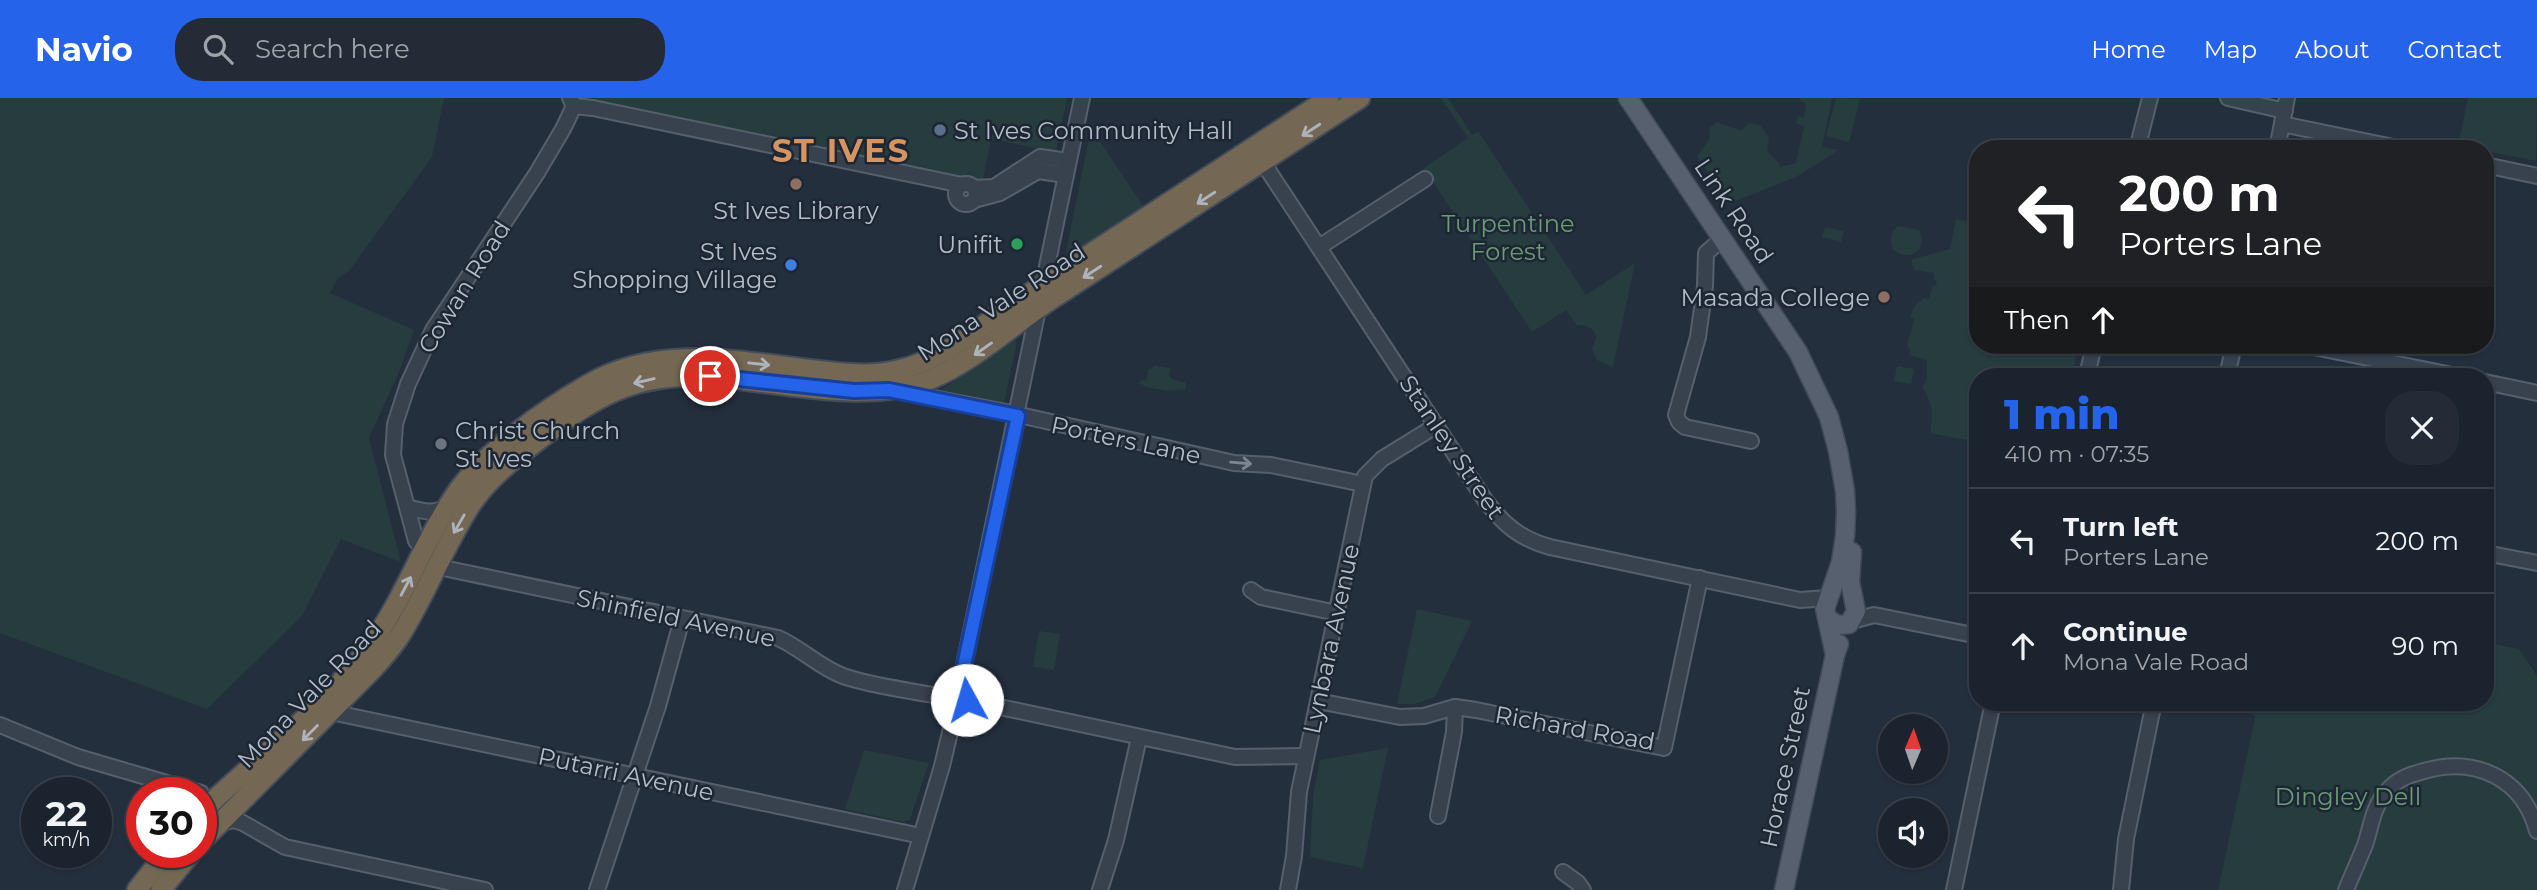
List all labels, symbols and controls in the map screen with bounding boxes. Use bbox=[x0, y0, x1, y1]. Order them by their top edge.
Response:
search box bbox=[175, 18, 665, 81]
text: Navio bbox=[35, 29, 133, 69]
icon: search bbox=[199, 30, 237, 68]
text: Search here bbox=[255, 33, 410, 65]
text: Home bbox=[2091, 35, 2166, 64]
text: Map bbox=[2204, 35, 2257, 64]
text: About bbox=[2295, 35, 2369, 64]
text: Contact bbox=[2407, 35, 2502, 64]
place label: St Ives Community Hall bbox=[954, 116, 1233, 145]
marker: St Ives Community Hall bbox=[932, 122, 948, 138]
one-way arrow bbox=[1302, 123, 1322, 137]
district label: ST IVES bbox=[772, 131, 910, 170]
street label: Link Road bbox=[1688, 153, 1780, 269]
text: 200 m bbox=[2119, 164, 2280, 223]
icon: left bbox=[2004, 168, 2095, 259]
marker: St Ives Library bbox=[788, 176, 804, 192]
one-way arrow bbox=[1196, 192, 1216, 206]
place label: St Ives Library bbox=[713, 196, 879, 225]
park label: Turpentine Forest bbox=[1442, 209, 1574, 266]
street label: Cowan Road bbox=[412, 215, 516, 359]
text: Porters Lane bbox=[2119, 224, 2322, 263]
place label: Unifit bbox=[937, 230, 1003, 259]
marker: Unifit bbox=[1009, 236, 1025, 252]
place label: St Ives Shopping Village bbox=[572, 237, 777, 294]
street label: Mona Vale Road bbox=[912, 237, 1090, 367]
marker: St Ives Shopping Village bbox=[783, 257, 799, 273]
one-way arrow bbox=[1083, 265, 1102, 280]
place label: Masada College bbox=[1680, 283, 1870, 312]
marker: Masada College bbox=[1876, 289, 1892, 305]
icon: ahead bbox=[2084, 301, 2122, 339]
text: Then bbox=[2004, 304, 2070, 336]
one-way arrow bbox=[974, 342, 993, 356]
pin bbox=[680, 346, 740, 406]
icon: arrive bbox=[691, 357, 729, 395]
one-way arrow bbox=[747, 358, 770, 371]
street label: Stanley Street bbox=[1393, 370, 1511, 525]
one-way arrow bbox=[633, 374, 656, 388]
text: 1 min bbox=[2004, 388, 2120, 440]
button: close bbox=[2385, 391, 2459, 465]
street label: Porters Lane bbox=[1048, 410, 1204, 470]
place label: Christ Church St Ives bbox=[455, 416, 620, 473]
marker: Christ Church St Ives bbox=[433, 436, 449, 452]
text: 410 m · 07:35 bbox=[2004, 440, 2149, 468]
one-way arrow bbox=[1229, 457, 1252, 470]
text: Turn left bbox=[2063, 511, 2179, 543]
one-way arrow bbox=[452, 513, 465, 534]
icon: left bbox=[2004, 522, 2042, 560]
text: 200 m bbox=[2375, 525, 2459, 557]
street label: Lynbara Avenue bbox=[1297, 541, 1365, 737]
text: Porters Lane bbox=[2063, 543, 2209, 571]
one-way arrow bbox=[399, 577, 413, 597]
street label: Shinfield Avenue bbox=[574, 583, 778, 653]
street label: Mona Vale Road bbox=[231, 614, 387, 774]
text: Continue bbox=[2063, 616, 2188, 648]
icon: ahead bbox=[2004, 627, 2042, 665]
text: 90 m bbox=[2392, 630, 2459, 662]
text: Mona Vale Road bbox=[2063, 648, 2249, 676]
position arrow bbox=[930, 663, 1004, 737]
street label: Horace Street bbox=[1754, 684, 1816, 850]
street label: Richard Road bbox=[1493, 700, 1657, 756]
north arrow bbox=[1878, 714, 1948, 784]
map controls bbox=[1878, 714, 1948, 868]
one-way arrow bbox=[302, 724, 319, 741]
street label: Putarri Avenue bbox=[535, 741, 717, 807]
speed limit sign: 30 bbox=[126, 777, 217, 868]
park label: Dingley Dell bbox=[2275, 782, 2421, 811]
text: 22 bbox=[46, 792, 87, 835]
button: sound bbox=[1878, 798, 1948, 868]
text: km/h bbox=[42, 829, 91, 851]

